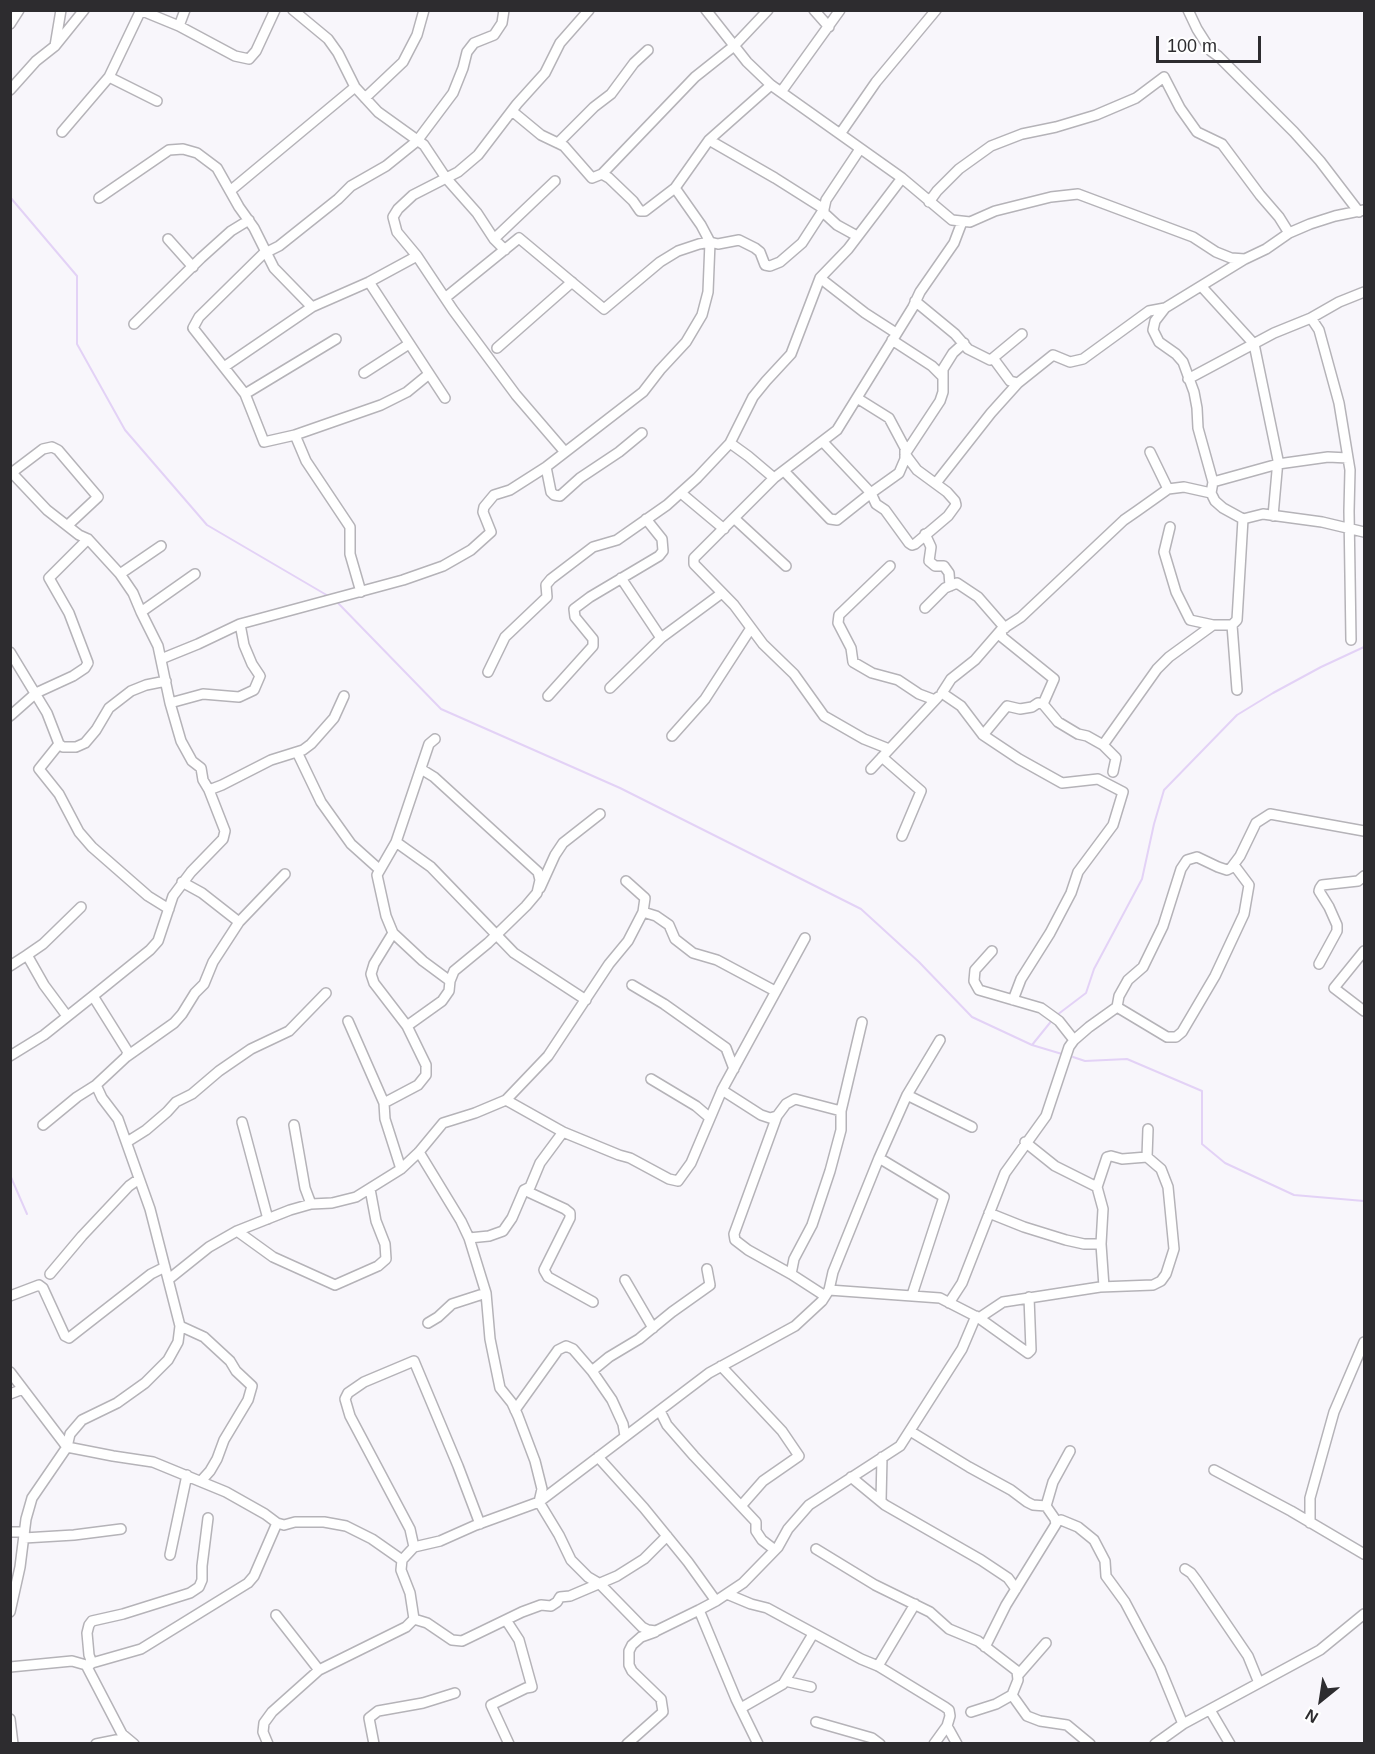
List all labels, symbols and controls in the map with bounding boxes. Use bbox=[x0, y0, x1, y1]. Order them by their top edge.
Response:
scale bar bbox=[1159, 24, 1264, 62]
text: 100 m bbox=[1167, 36, 1217, 56]
north arrow bbox=[1291, 1670, 1351, 1730]
text: N bbox=[1302, 1706, 1321, 1726]

